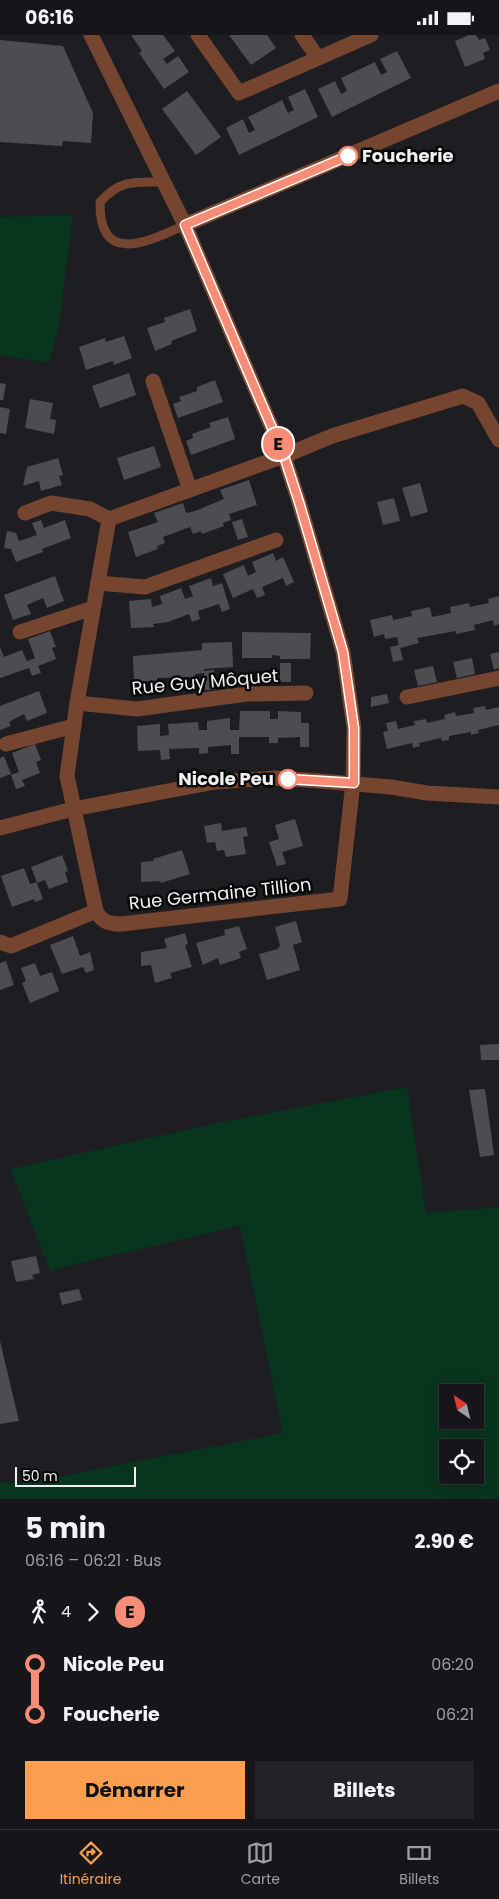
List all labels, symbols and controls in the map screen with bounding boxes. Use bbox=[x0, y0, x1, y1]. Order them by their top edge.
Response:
text: 06:16 bbox=[25, 4, 74, 31]
place label: Foucherie bbox=[362, 143, 454, 168]
marker: Foucherie bbox=[338, 146, 358, 166]
line badge: E bbox=[262, 428, 294, 460]
text: E bbox=[273, 431, 283, 456]
street label: Rue Guy Môquet bbox=[130, 663, 279, 700]
place label: Nicole Peu bbox=[178, 766, 274, 791]
marker: Nicole Peu bbox=[278, 769, 298, 789]
street label: Rue Germaine Tillion bbox=[127, 871, 312, 916]
north arrow bbox=[439, 1384, 484, 1429]
map controls bbox=[439, 1384, 484, 1484]
button: locate bbox=[439, 1439, 484, 1484]
scale bar bbox=[15, 1464, 136, 1487]
text: 50 m bbox=[22, 1466, 58, 1486]
text: 5 min bbox=[25, 1509, 106, 1548]
text: 2.90 € bbox=[415, 1528, 474, 1555]
text: 06:16 – 06:21 · Bus bbox=[25, 1549, 162, 1572]
icon: walk bbox=[25, 1598, 53, 1626]
icon: forward bbox=[79, 1598, 107, 1626]
text: E bbox=[125, 1599, 135, 1624]
text: 4 bbox=[61, 1600, 71, 1623]
text: Nicole Peu bbox=[63, 1651, 164, 1678]
text: 06:20 bbox=[431, 1653, 474, 1676]
text: Foucherie bbox=[63, 1701, 160, 1728]
text: 06:21 bbox=[436, 1703, 474, 1726]
button: Démarrer bbox=[25, 1761, 245, 1819]
button: Billets bbox=[255, 1761, 474, 1819]
tab: Itinéraire bbox=[60, 1839, 121, 1890]
tab: Carte bbox=[241, 1839, 280, 1890]
tab: Billets bbox=[399, 1839, 439, 1890]

